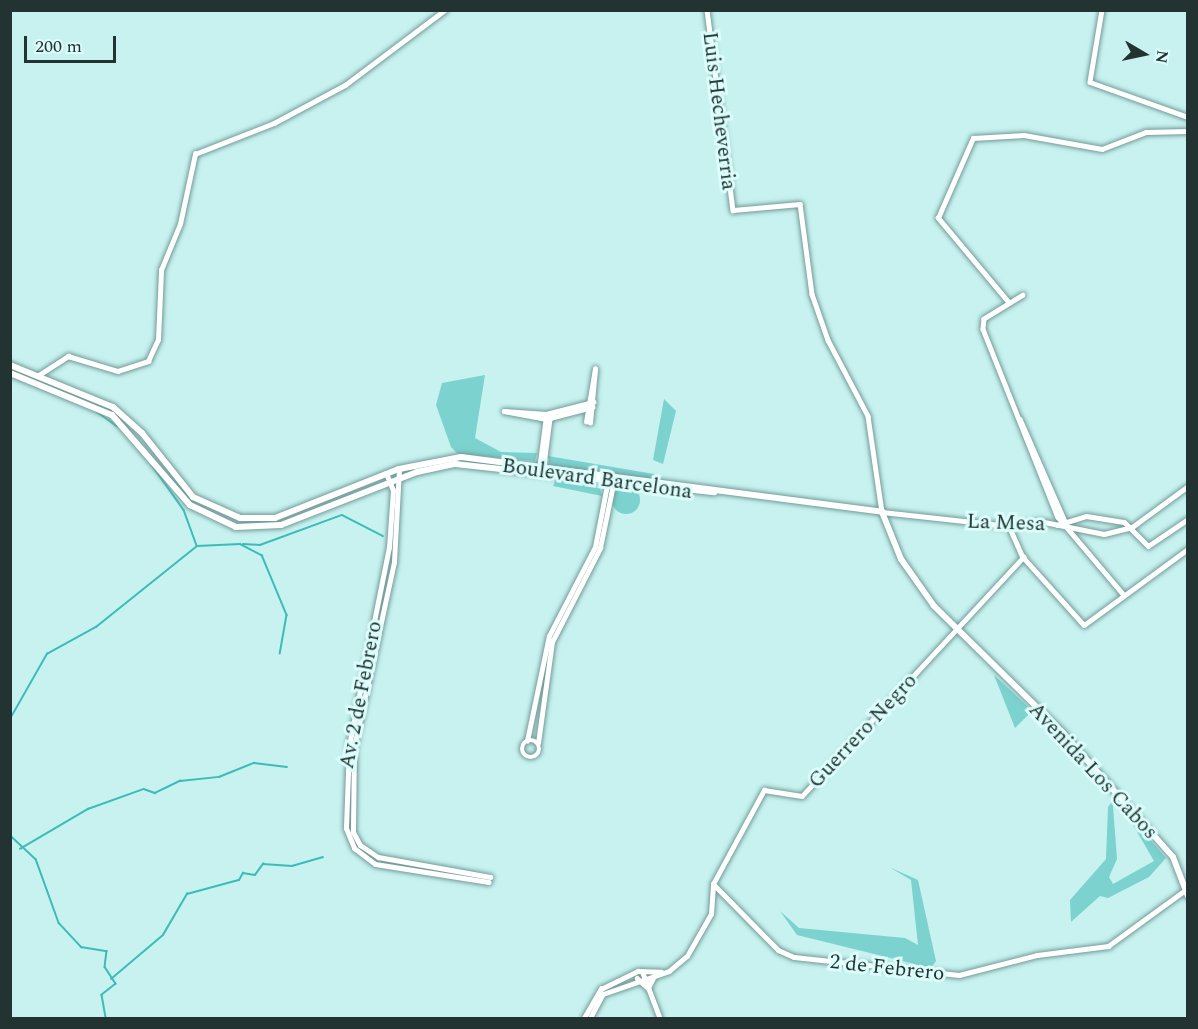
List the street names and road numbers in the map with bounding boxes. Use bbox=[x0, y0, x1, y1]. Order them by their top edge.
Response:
street label: Luis Hecheverria bbox=[697, 30, 741, 192]
street label: Boulevard Barcelona bbox=[500, 453, 694, 505]
street label: La Mesa bbox=[966, 509, 1046, 537]
street label: Av. 2 de Febrero bbox=[334, 619, 388, 771]
street label: Guerrero Negro bbox=[803, 668, 923, 794]
street label: Avenida Los Cabos bbox=[1023, 697, 1163, 845]
street label: 2 de Febrero bbox=[828, 949, 946, 987]

